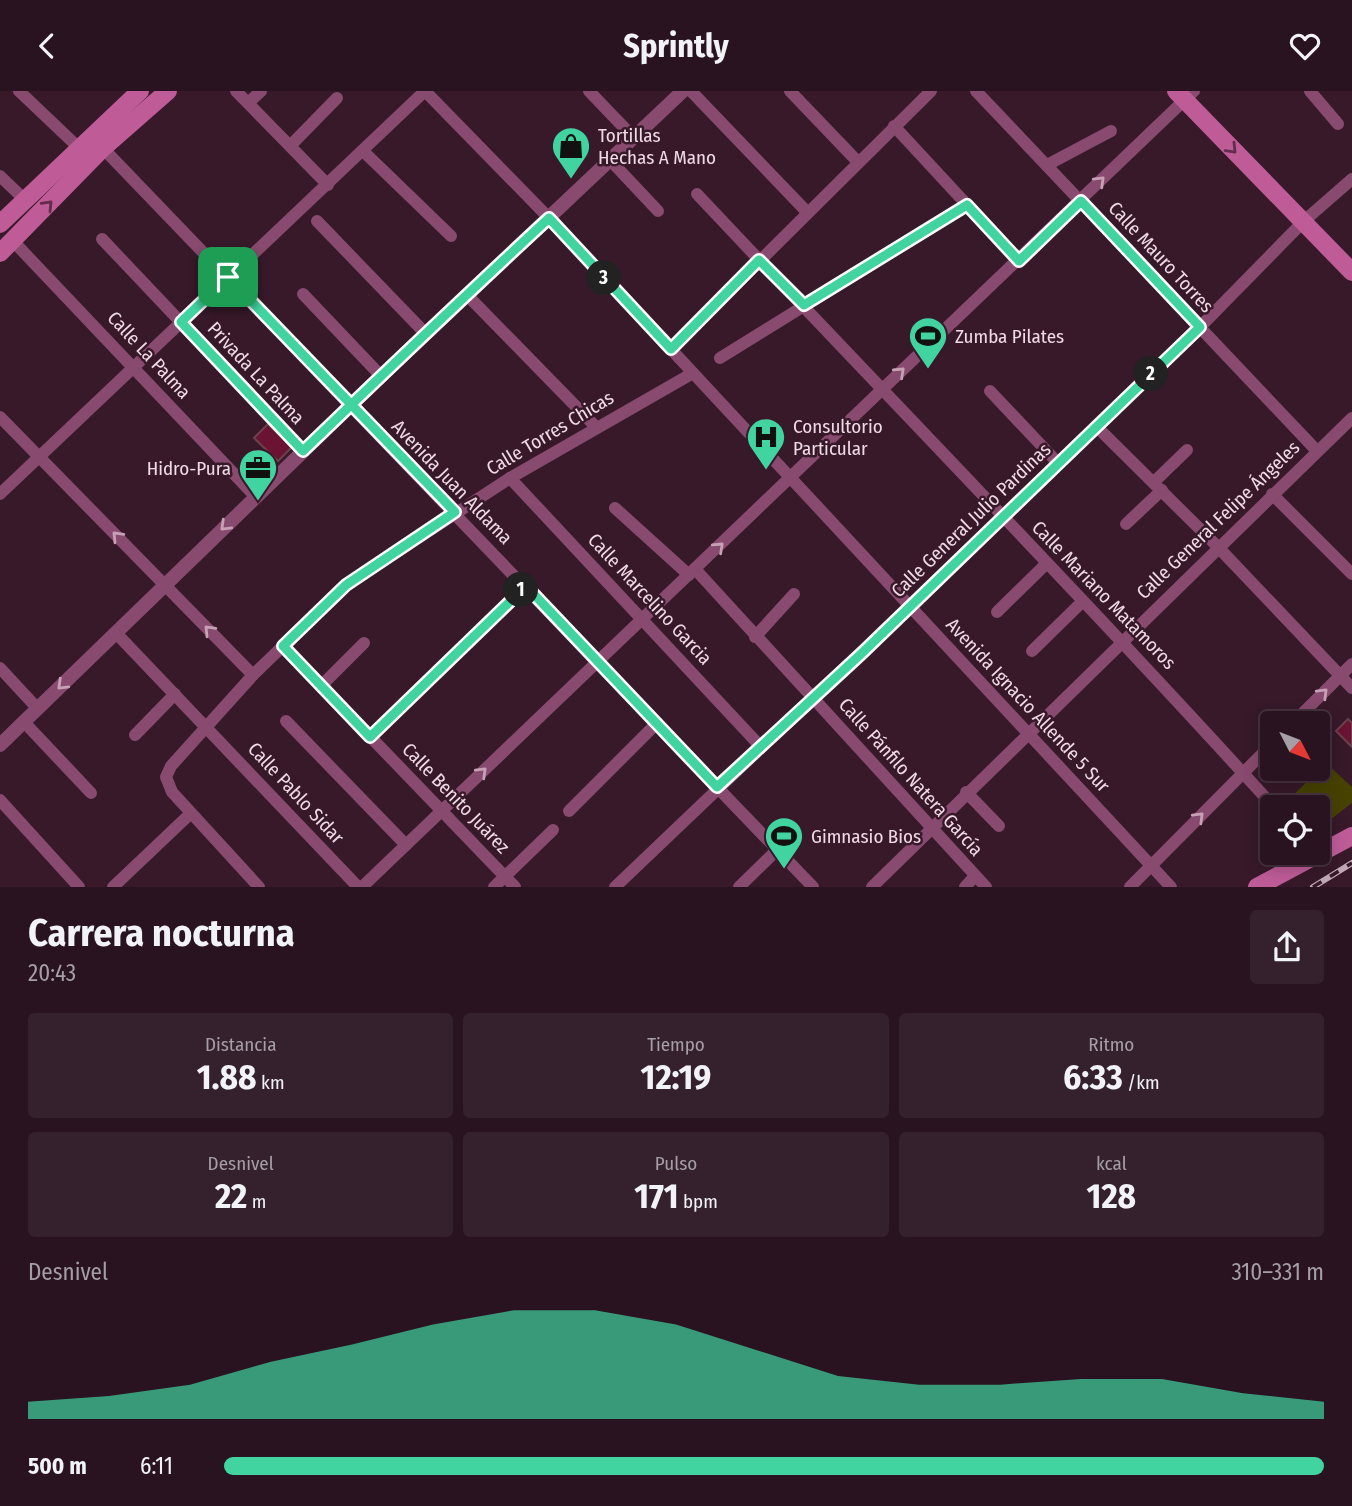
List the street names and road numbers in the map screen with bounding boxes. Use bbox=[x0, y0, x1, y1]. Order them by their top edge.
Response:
street label: Calle Mauro Torres bbox=[1104, 197, 1218, 317]
street label: Calle La Palma bbox=[103, 306, 195, 404]
street label: Privada La Palma bbox=[203, 317, 309, 429]
street label: Calle Torres Chicas bbox=[482, 386, 618, 480]
street label: Avenida Juan Aldama bbox=[387, 415, 517, 549]
street label: Calle General Felipe Ángeles bbox=[1132, 436, 1304, 604]
street label: Calle General Julio Pardinas bbox=[887, 438, 1055, 602]
street label: Calle Mariano Matamoros bbox=[1027, 516, 1181, 674]
street label: Calle Marcelino Garcia bbox=[583, 529, 717, 669]
street label: Avenida Ignacio Allende 5 Sur bbox=[941, 613, 1115, 797]
street label: Calle Pánfilo Natera García bbox=[834, 693, 988, 861]
street label: Calle Pablo Sidar bbox=[243, 737, 349, 849]
street label: Calle Benito Juárez bbox=[397, 738, 515, 858]

